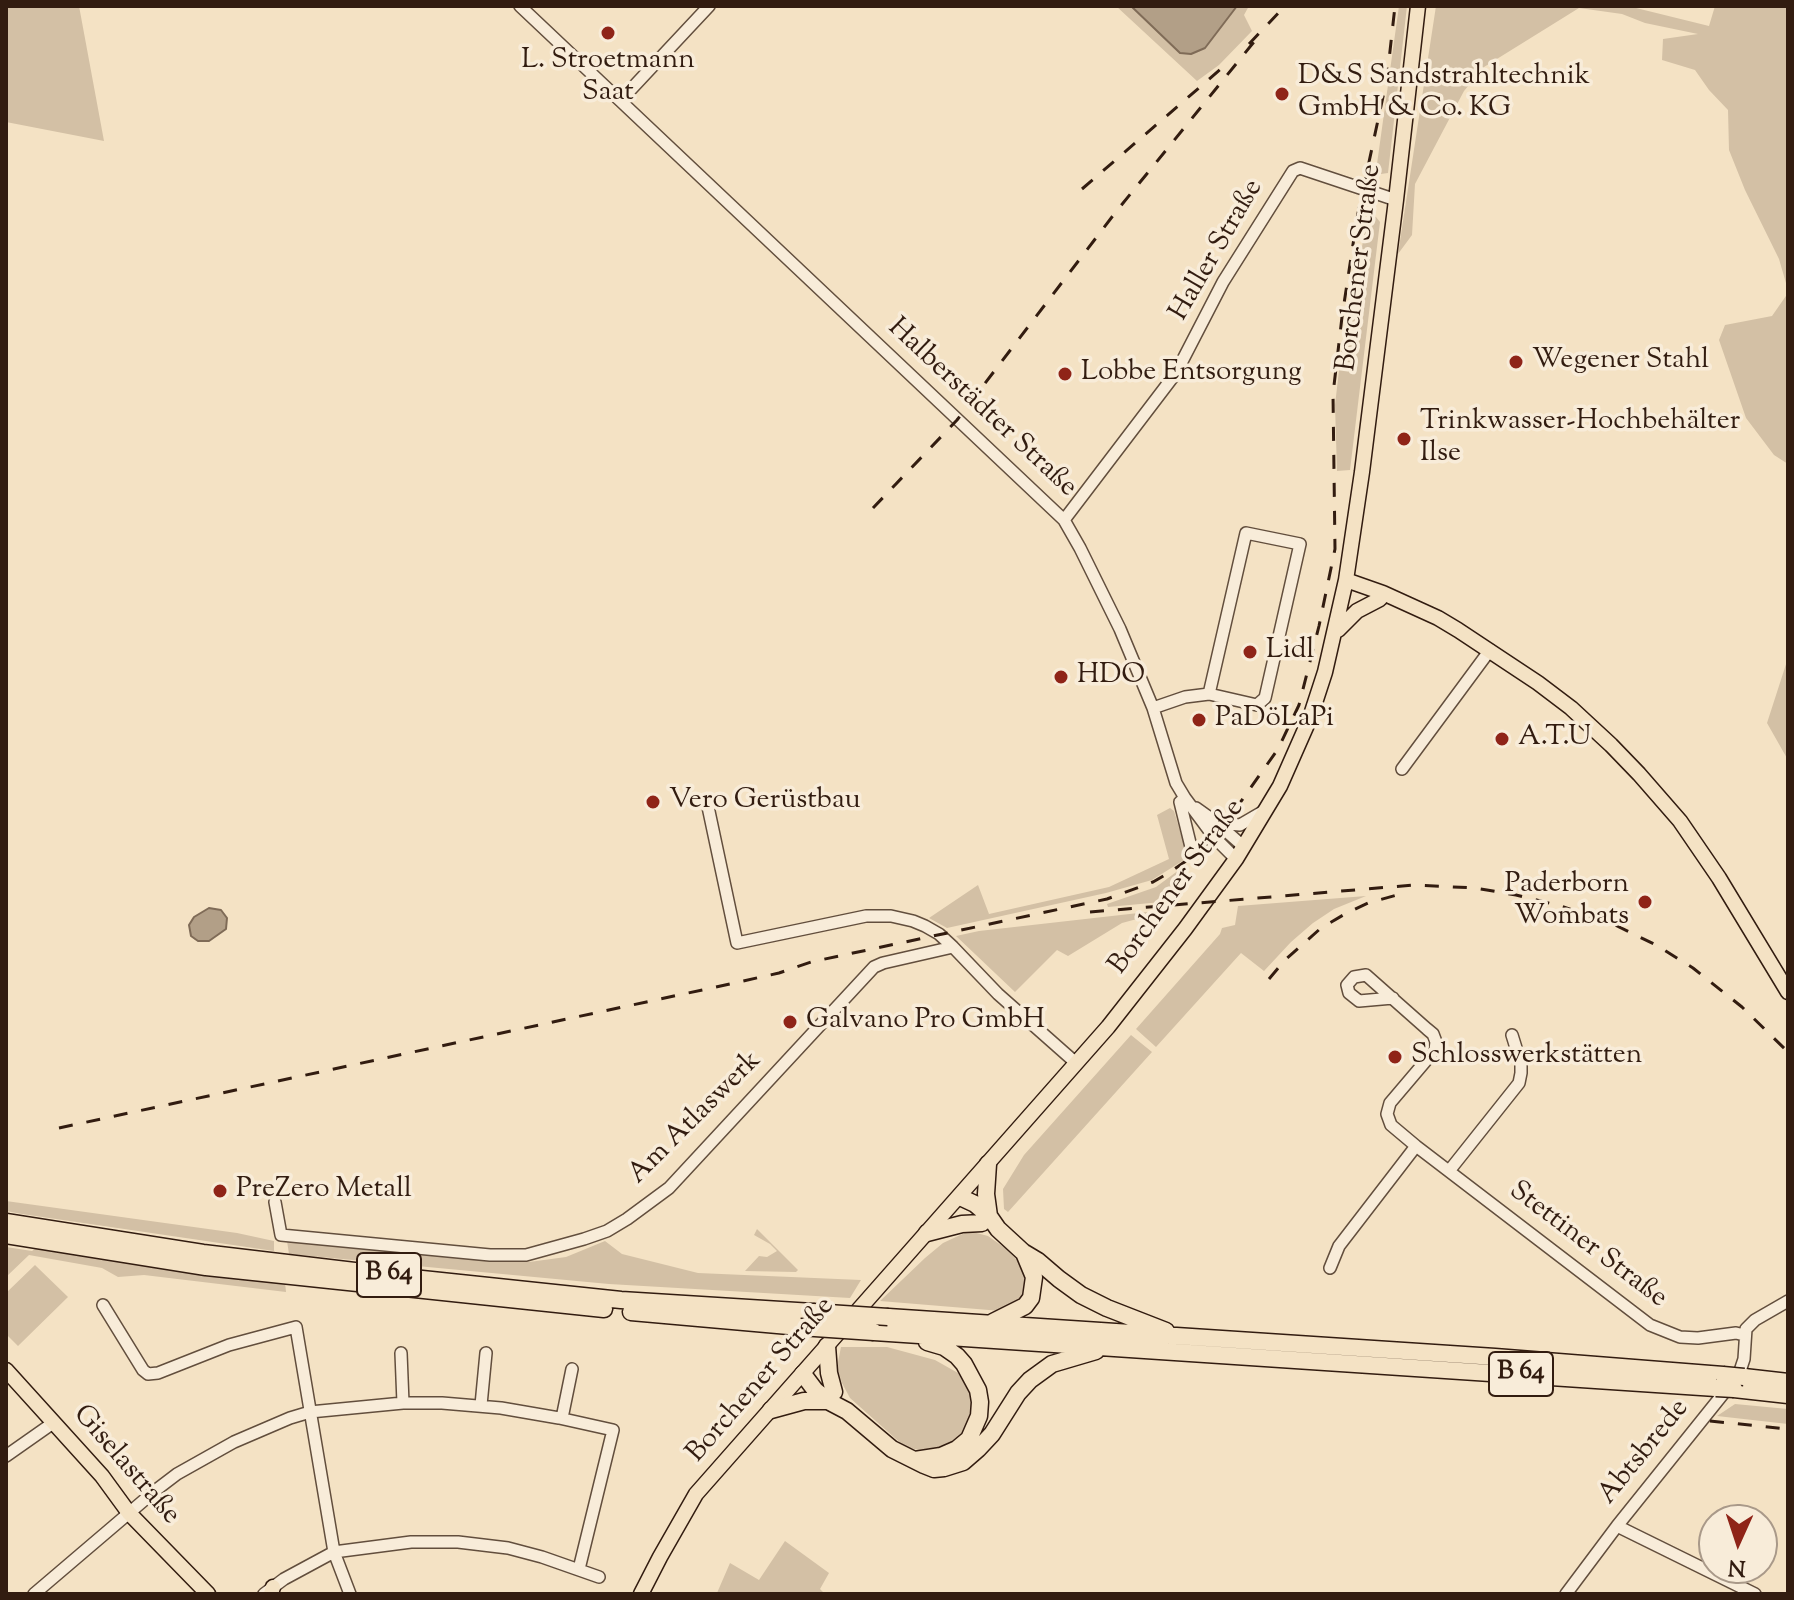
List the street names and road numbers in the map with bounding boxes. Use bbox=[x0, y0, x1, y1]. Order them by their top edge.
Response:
street label: Borchener Straße bbox=[1332, 163, 1390, 373]
street label: Haller Straße bbox=[1164, 174, 1272, 328]
street label: Halberstädter Straße bbox=[879, 312, 1083, 506]
street label: Borchener Straße bbox=[1103, 794, 1253, 982]
street label: Am Atlaswerk bbox=[622, 1045, 770, 1193]
street label: Stettiner Straße bbox=[1501, 1176, 1673, 1316]
road number: B 64 bbox=[357, 1253, 421, 1297]
street label: Borchener Straße bbox=[681, 1291, 843, 1471]
road number: B 64 bbox=[1489, 1352, 1553, 1396]
street label: Abtsbrede bbox=[1592, 1394, 1698, 1512]
street label: Giselastraße bbox=[64, 1399, 186, 1533]

